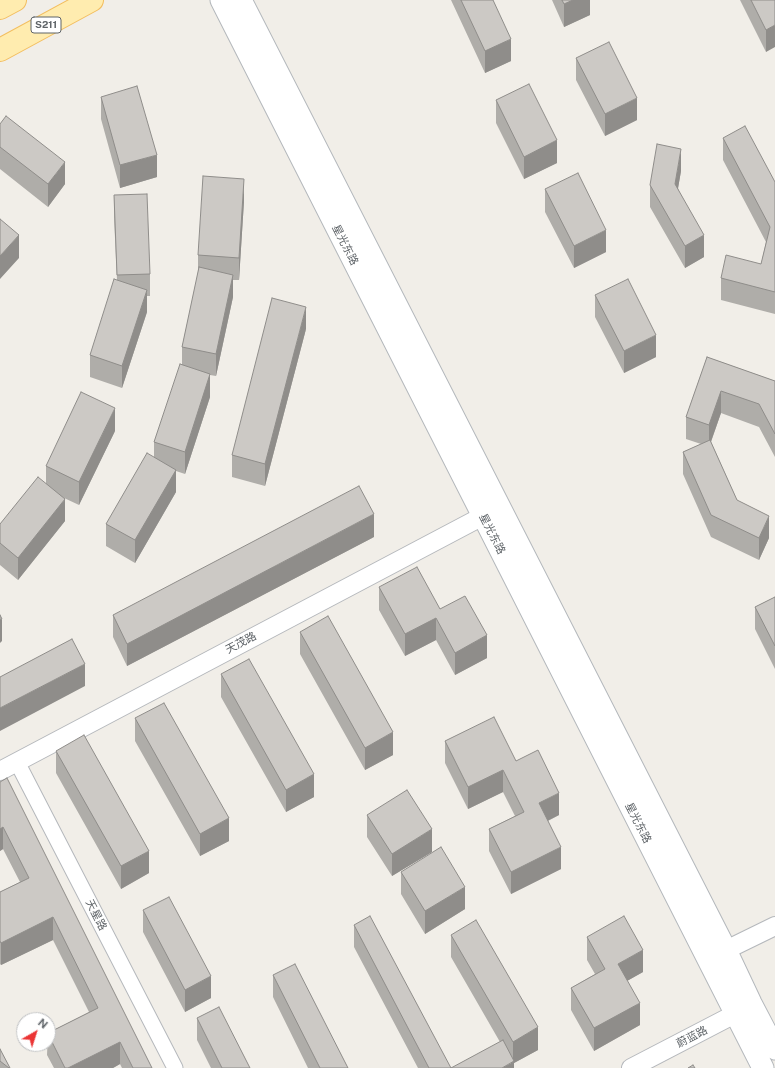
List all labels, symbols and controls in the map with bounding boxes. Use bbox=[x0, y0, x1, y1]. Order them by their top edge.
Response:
road number: S211 bbox=[31, 17, 61, 33]
street label: 星光东路 bbox=[329, 222, 361, 268]
street label: 星光东路 bbox=[476, 511, 508, 557]
street label: 天茂路 bbox=[223, 629, 259, 657]
street label: 星光东路 bbox=[622, 800, 654, 846]
street label: 天星路 bbox=[83, 897, 109, 933]
north arrow bbox=[16, 1012, 56, 1052]
text: N bbox=[36, 1016, 50, 1031]
street label: 蔚蓝路 bbox=[674, 1024, 710, 1050]

